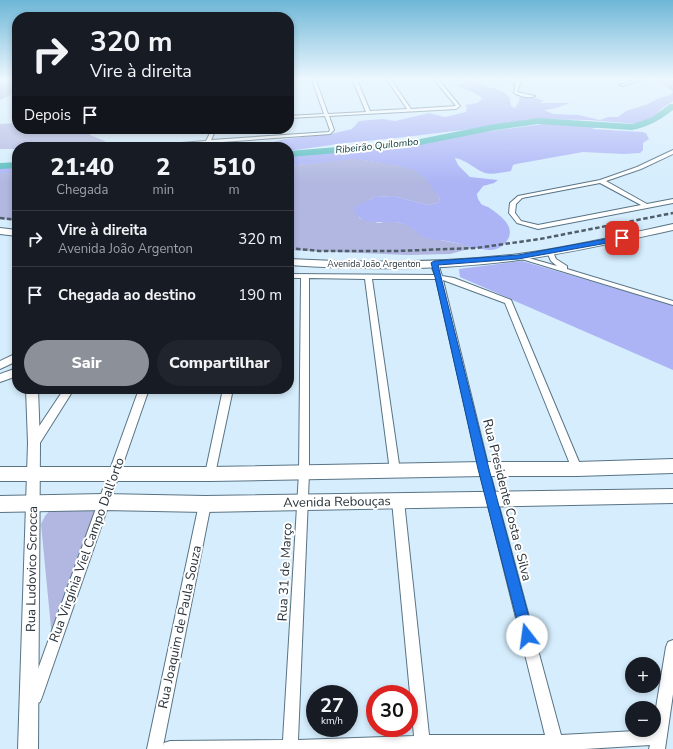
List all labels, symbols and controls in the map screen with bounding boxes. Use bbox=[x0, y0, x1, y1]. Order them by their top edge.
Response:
text: 320 m bbox=[90, 23, 173, 61]
icon: right bbox=[24, 28, 76, 80]
text: Vire à direita bbox=[90, 59, 192, 83]
icon: arrive bbox=[79, 104, 101, 126]
text: Depois bbox=[24, 105, 71, 125]
water label: Ribeirão Quilombo bbox=[335, 135, 420, 157]
text: 21:40 bbox=[50, 151, 114, 183]
text: 2 bbox=[156, 151, 171, 183]
text: 510 bbox=[212, 151, 256, 183]
text: Chegada bbox=[56, 181, 108, 199]
text: min bbox=[153, 181, 174, 199]
text: m bbox=[228, 181, 240, 199]
text: Vire à direita bbox=[58, 220, 147, 240]
pin bbox=[605, 221, 639, 255]
icon: arrive bbox=[611, 227, 633, 249]
icon: right bbox=[24, 228, 46, 250]
text: 320 m bbox=[238, 229, 282, 249]
text: Avenida João Argenton bbox=[58, 240, 193, 258]
street label: Avenida João Argenton bbox=[327, 258, 421, 270]
icon: arrive bbox=[24, 284, 46, 306]
text: Chegada ao destino bbox=[58, 285, 196, 305]
text: 190 m bbox=[238, 285, 282, 305]
button: Sair bbox=[24, 340, 149, 386]
button: Compartilhar bbox=[157, 340, 282, 386]
street label: Rua Presidente Costa e Silva bbox=[478, 417, 536, 583]
street label: Rua Virgínia Viel Campo Dall'orto bbox=[45, 455, 129, 645]
street label: Avenida Rebouças bbox=[283, 492, 391, 512]
street label: Rua Ludovico Scrocca bbox=[22, 506, 42, 632]
street label: Rua 31 de Março bbox=[273, 522, 297, 622]
street label: Rua Joaquim de Paula Souza bbox=[154, 544, 206, 710]
position arrow bbox=[506, 615, 548, 657]
map controls bbox=[625, 657, 661, 737]
button: + bbox=[625, 657, 661, 693]
speed limit sign: 30 bbox=[366, 685, 418, 737]
text: 27 bbox=[320, 692, 344, 719]
button: − bbox=[625, 701, 661, 737]
text: km/h bbox=[321, 714, 343, 728]

